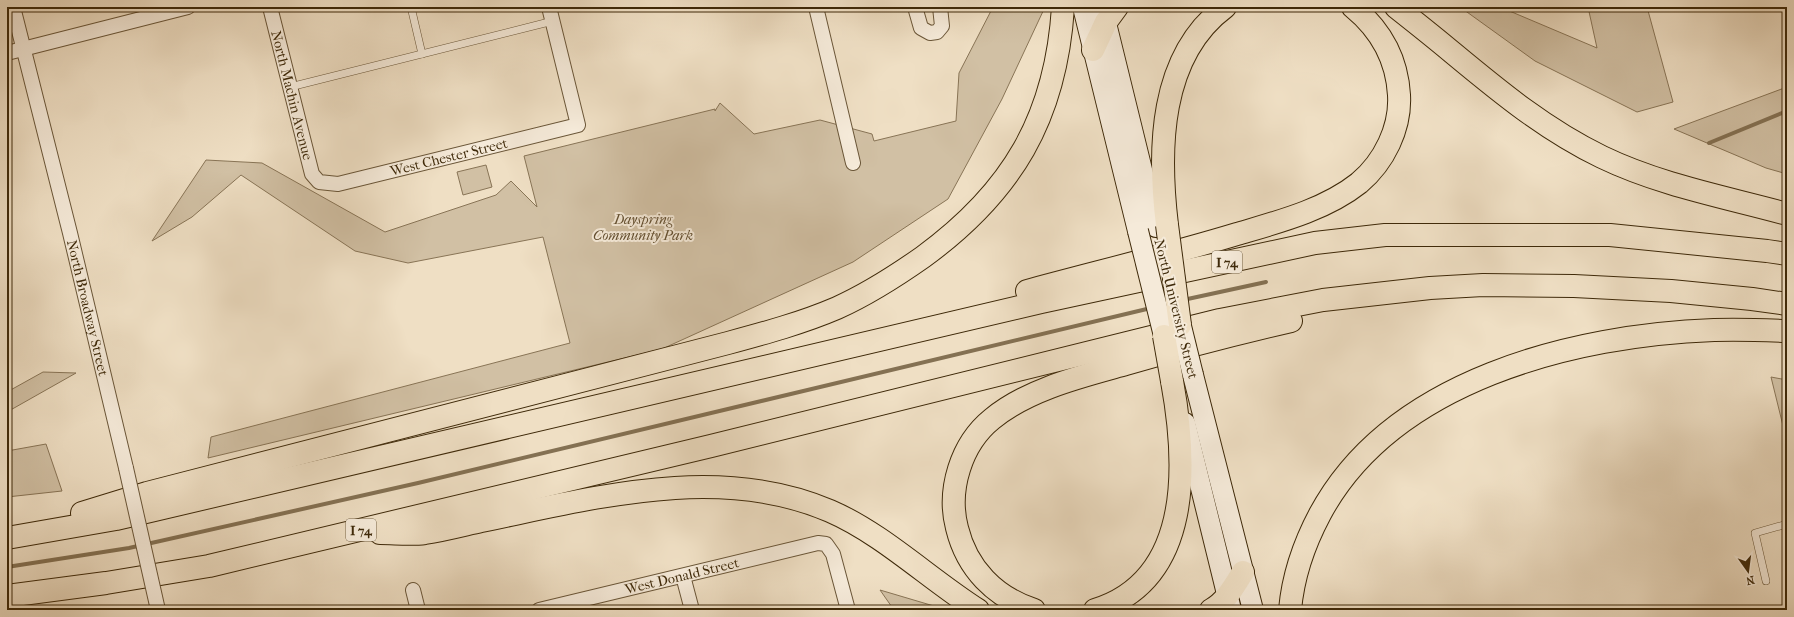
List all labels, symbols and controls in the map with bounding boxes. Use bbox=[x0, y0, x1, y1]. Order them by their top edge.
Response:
street label: North Machin Avenue bbox=[268, 29, 317, 162]
street label: West Chester Street bbox=[387, 134, 509, 180]
park label: Dayspring Community Park bbox=[593, 211, 693, 244]
street label: North University Street bbox=[1150, 237, 1202, 381]
street label: North Broadway Street bbox=[63, 238, 112, 378]
road number: I 74 bbox=[1212, 251, 1242, 273]
road number: I 74 bbox=[346, 519, 376, 541]
north arrow bbox=[1728, 551, 1768, 591]
street label: West Donald Street bbox=[622, 554, 741, 598]
text: N bbox=[1744, 573, 1756, 588]

